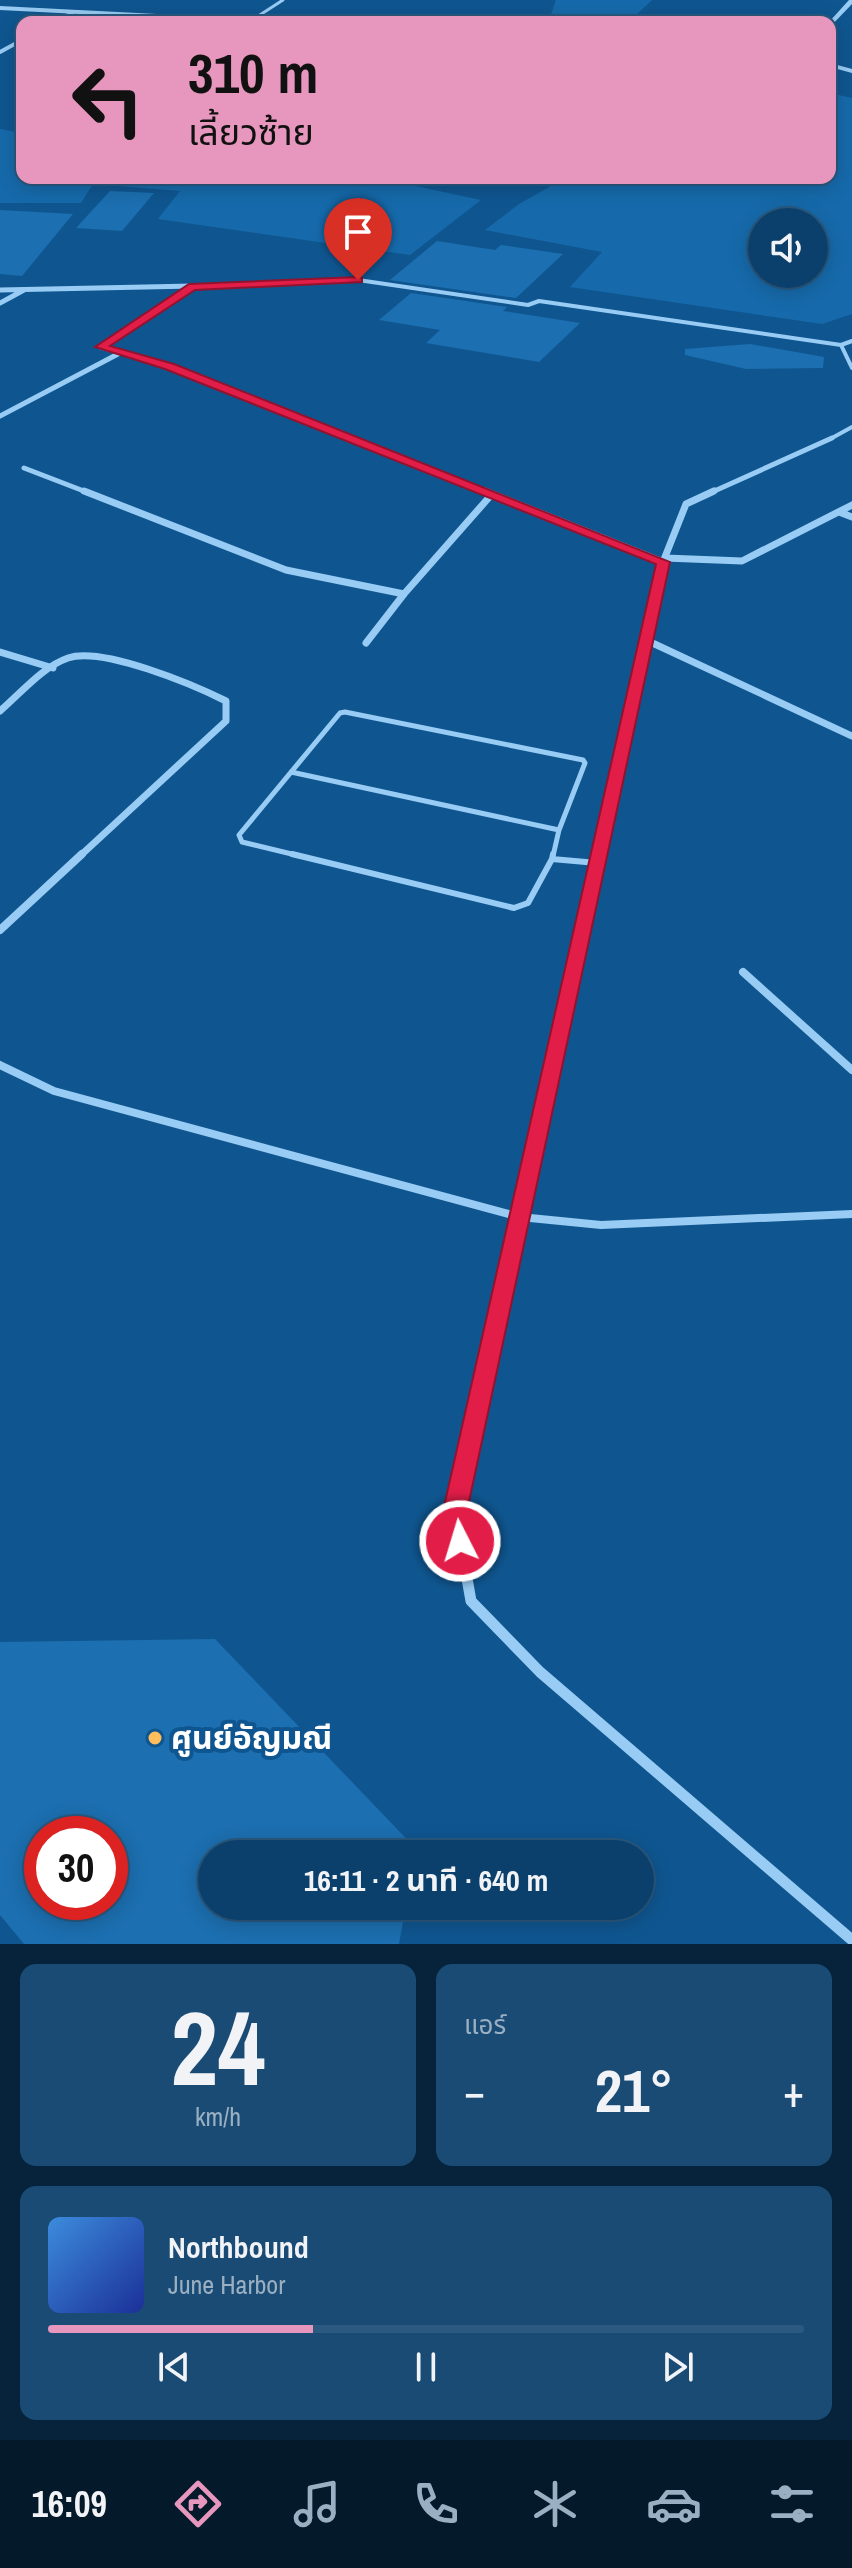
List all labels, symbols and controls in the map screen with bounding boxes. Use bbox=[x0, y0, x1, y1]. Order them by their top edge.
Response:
text: 310 m bbox=[188, 35, 318, 110]
icon: left bbox=[56, 48, 160, 152]
text: เลี้ยวซ้าย bbox=[188, 108, 314, 156]
pin bbox=[324, 198, 392, 280]
map controls bbox=[748, 208, 828, 288]
button: sound bbox=[748, 208, 828, 288]
icon: arrive bbox=[336, 210, 380, 254]
position arrow bbox=[418, 1499, 502, 1583]
place label: ศูนย์อัญมณี bbox=[171, 1716, 332, 1759]
marker: ศูนย์อัญมณี bbox=[146, 1729, 164, 1747]
speed limit sign: 30 bbox=[24, 1816, 128, 1920]
text: 16:11 · 2 นาที · 640 m bbox=[304, 1860, 548, 1900]
text: 24 bbox=[171, 1977, 265, 2117]
text: แอร์ bbox=[464, 2007, 506, 2042]
text: 21° bbox=[595, 2050, 673, 2131]
text: − bbox=[464, 2061, 485, 2121]
text: + bbox=[783, 2061, 804, 2121]
text: km/h bbox=[195, 2099, 241, 2134]
text: Northbound bbox=[168, 2227, 309, 2267]
text: June Harbor bbox=[168, 2267, 285, 2302]
icon: previous bbox=[152, 2345, 196, 2389]
icon: pause bbox=[404, 2345, 448, 2389]
icon: next bbox=[656, 2345, 700, 2389]
icon: directions bbox=[170, 2476, 226, 2532]
icon: music bbox=[289, 2476, 345, 2532]
icon: phone bbox=[408, 2476, 464, 2532]
icon: climate bbox=[527, 2476, 583, 2532]
icon: car bbox=[646, 2476, 702, 2532]
icon: filters bbox=[764, 2476, 820, 2532]
text: 16:09 bbox=[31, 2480, 107, 2528]

